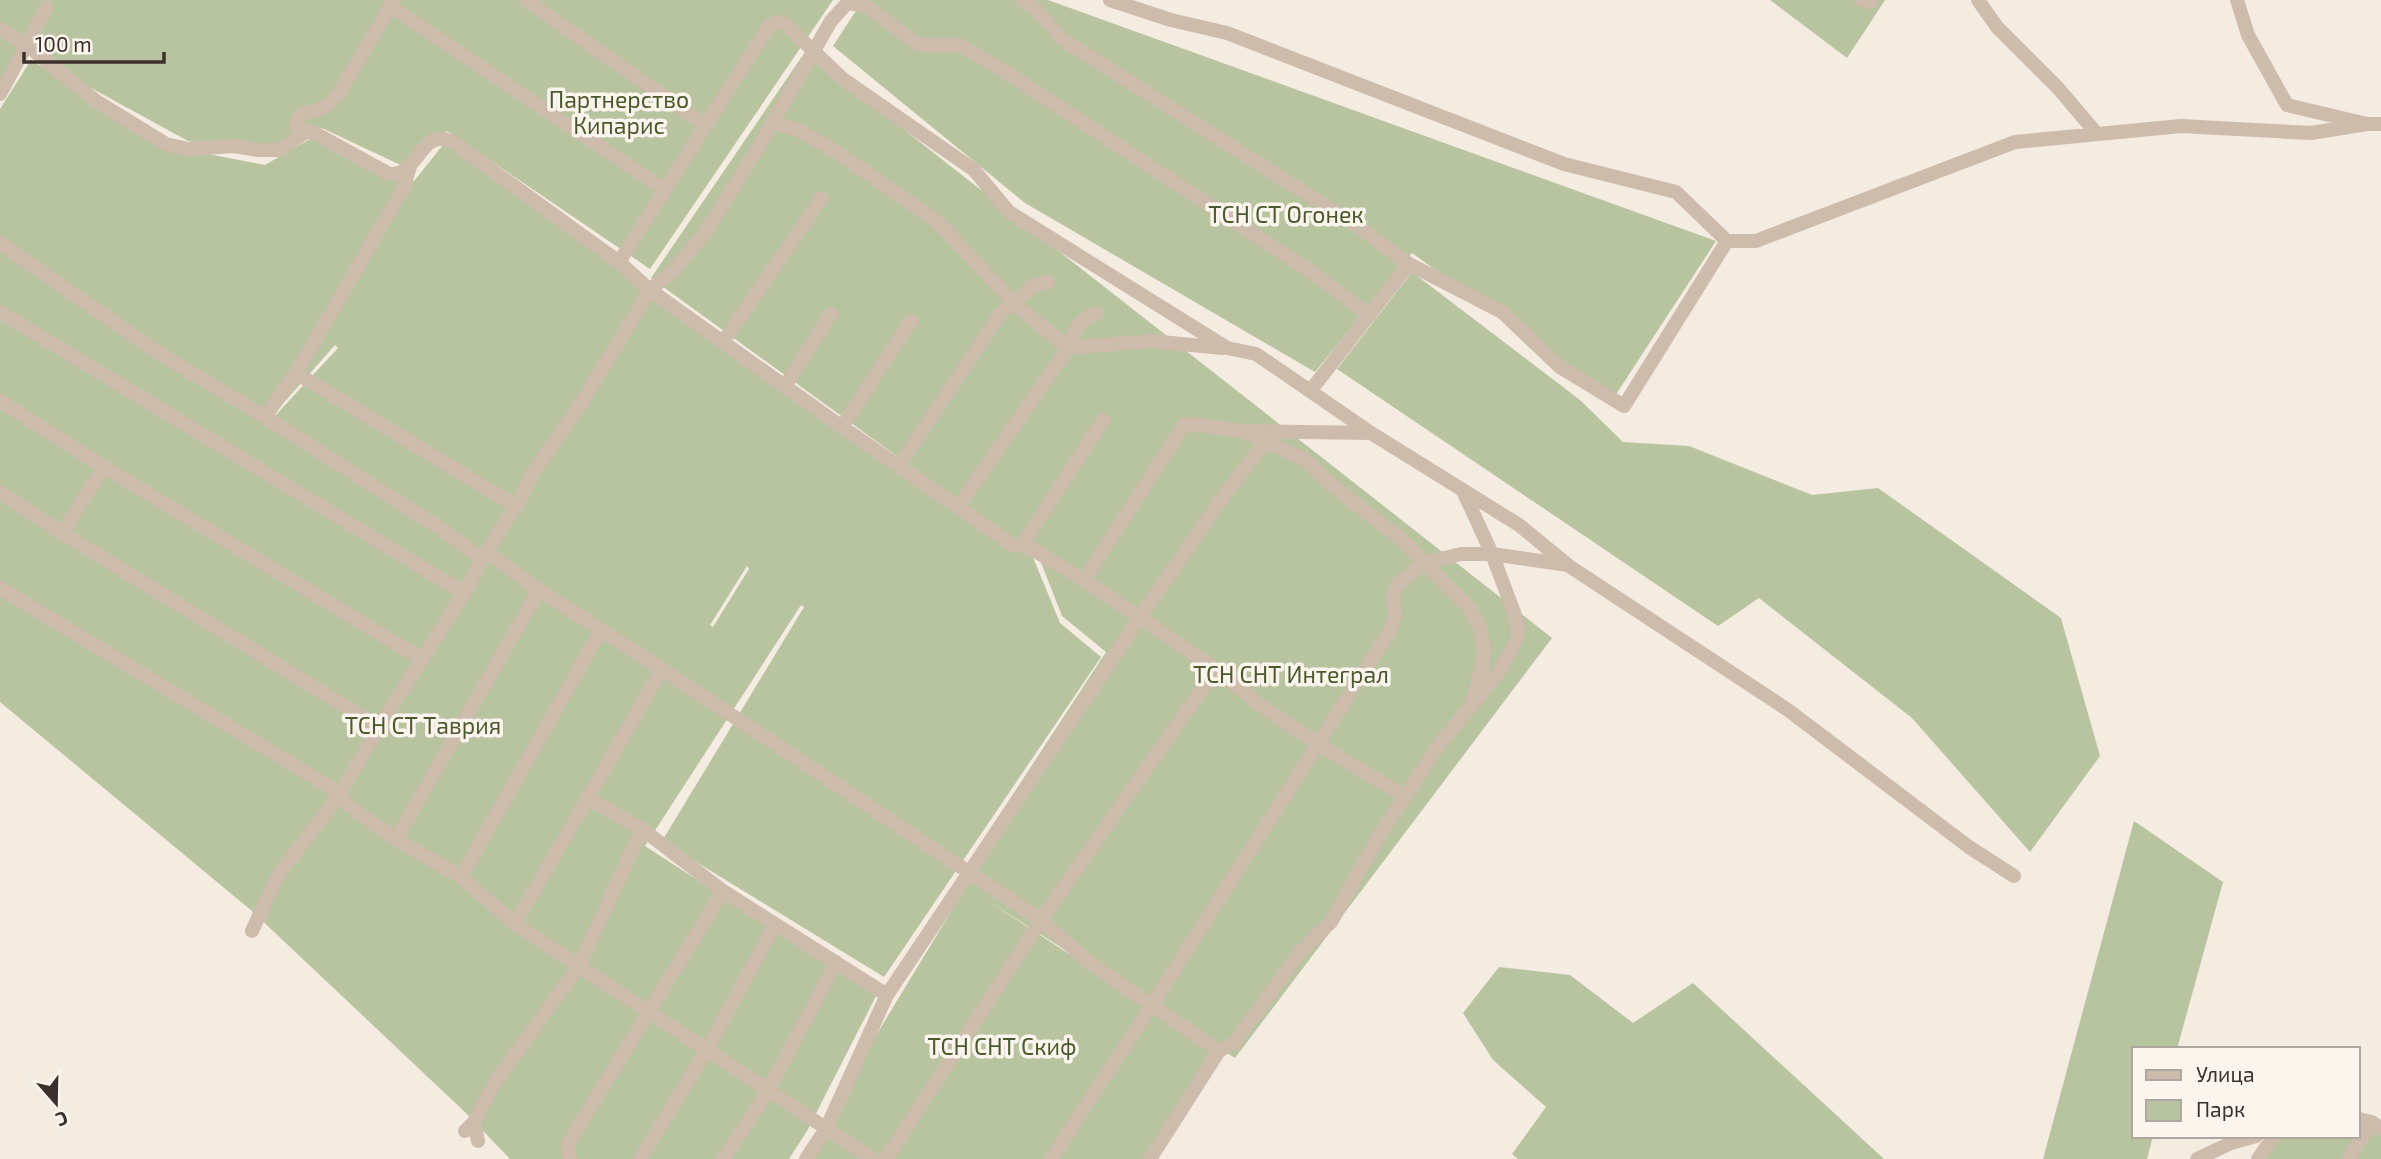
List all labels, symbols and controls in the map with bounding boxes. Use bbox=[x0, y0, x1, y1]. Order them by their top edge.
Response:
scale bar bbox=[24, 21, 164, 65]
text: 100 m bbox=[35, 31, 92, 56]
park label: Партнерство Кипарис bbox=[549, 85, 689, 139]
park label: ТСН СТ Огонек bbox=[1208, 200, 1364, 228]
park label: ТСН СНТ Интеграл bbox=[1193, 660, 1389, 688]
park label: ТСН СТ Таврия bbox=[345, 711, 501, 739]
park label: ТСН СНТ Скиф bbox=[927, 1032, 1077, 1060]
legend bbox=[2132, 1047, 2360, 1138]
text: Улица bbox=[2196, 1061, 2255, 1086]
north arrow bbox=[21, 1068, 91, 1138]
text: Парк bbox=[2196, 1096, 2245, 1121]
text: С bbox=[53, 1107, 71, 1132]

